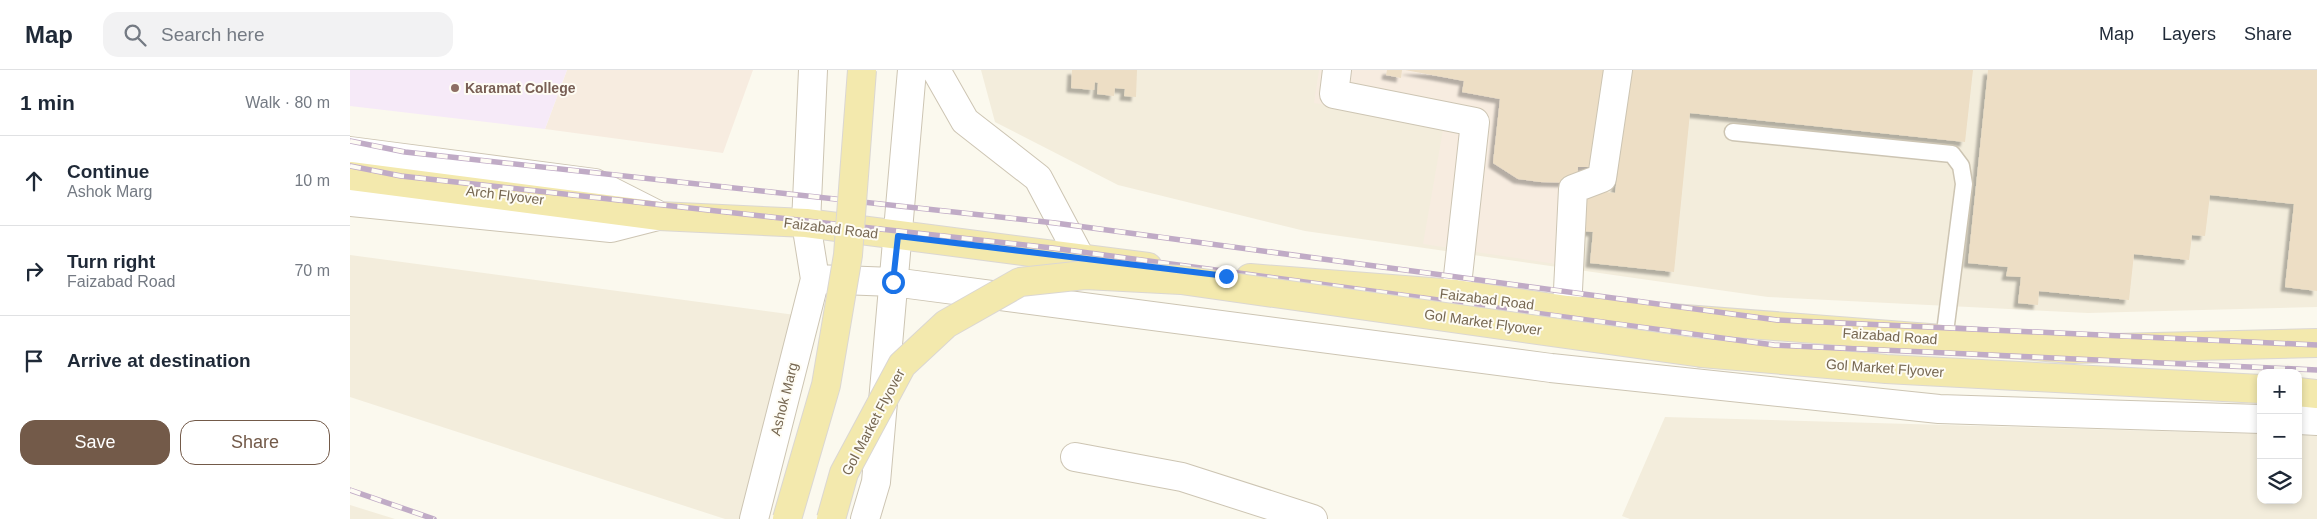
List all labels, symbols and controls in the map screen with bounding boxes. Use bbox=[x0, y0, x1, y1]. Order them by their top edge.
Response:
search box bbox=[103, 12, 453, 57]
text: Map bbox=[25, 21, 73, 48]
icon: search bbox=[121, 21, 149, 49]
text: Search here bbox=[161, 24, 265, 45]
text: Map bbox=[2099, 24, 2134, 44]
text: Layers bbox=[2162, 24, 2216, 44]
text: Share bbox=[2244, 24, 2292, 44]
place label: Karamat College bbox=[465, 80, 576, 96]
marker: Karamat College bbox=[449, 82, 461, 94]
text: 1 min bbox=[20, 91, 75, 114]
text: Walk · 80 m bbox=[245, 94, 330, 111]
text: Continue bbox=[67, 161, 149, 182]
icon: ahead bbox=[20, 167, 48, 195]
text: 10 m bbox=[294, 172, 330, 189]
street label: Arch Flyover bbox=[465, 182, 545, 208]
text: Ashok Marg bbox=[67, 183, 152, 200]
street label: Faizabad Road bbox=[783, 214, 879, 242]
text: Turn right bbox=[67, 251, 155, 272]
icon: right bbox=[20, 257, 48, 285]
text: 70 m bbox=[294, 262, 330, 279]
route end bbox=[1215, 265, 1238, 288]
route start bbox=[882, 271, 905, 294]
text: Faizabad Road bbox=[67, 273, 176, 290]
street label: Faizabad Road bbox=[1439, 285, 1535, 313]
street label: Gol Market Flyover bbox=[1423, 306, 1543, 338]
street label: Faizabad Road bbox=[1842, 325, 1938, 347]
icon: arrive bbox=[20, 347, 48, 375]
text: Arrive at destination bbox=[67, 350, 251, 371]
street label: Gol Market Flyover bbox=[1825, 356, 1945, 380]
street label: Ashok Marg bbox=[767, 361, 801, 437]
street label: Gol Market Flyover bbox=[838, 366, 908, 478]
map controls bbox=[2257, 369, 2302, 504]
button: + bbox=[2257, 369, 2302, 414]
button: − bbox=[2257, 414, 2302, 459]
button: Save bbox=[20, 420, 170, 465]
button: Share bbox=[180, 420, 330, 465]
button: layers bbox=[2257, 459, 2302, 504]

